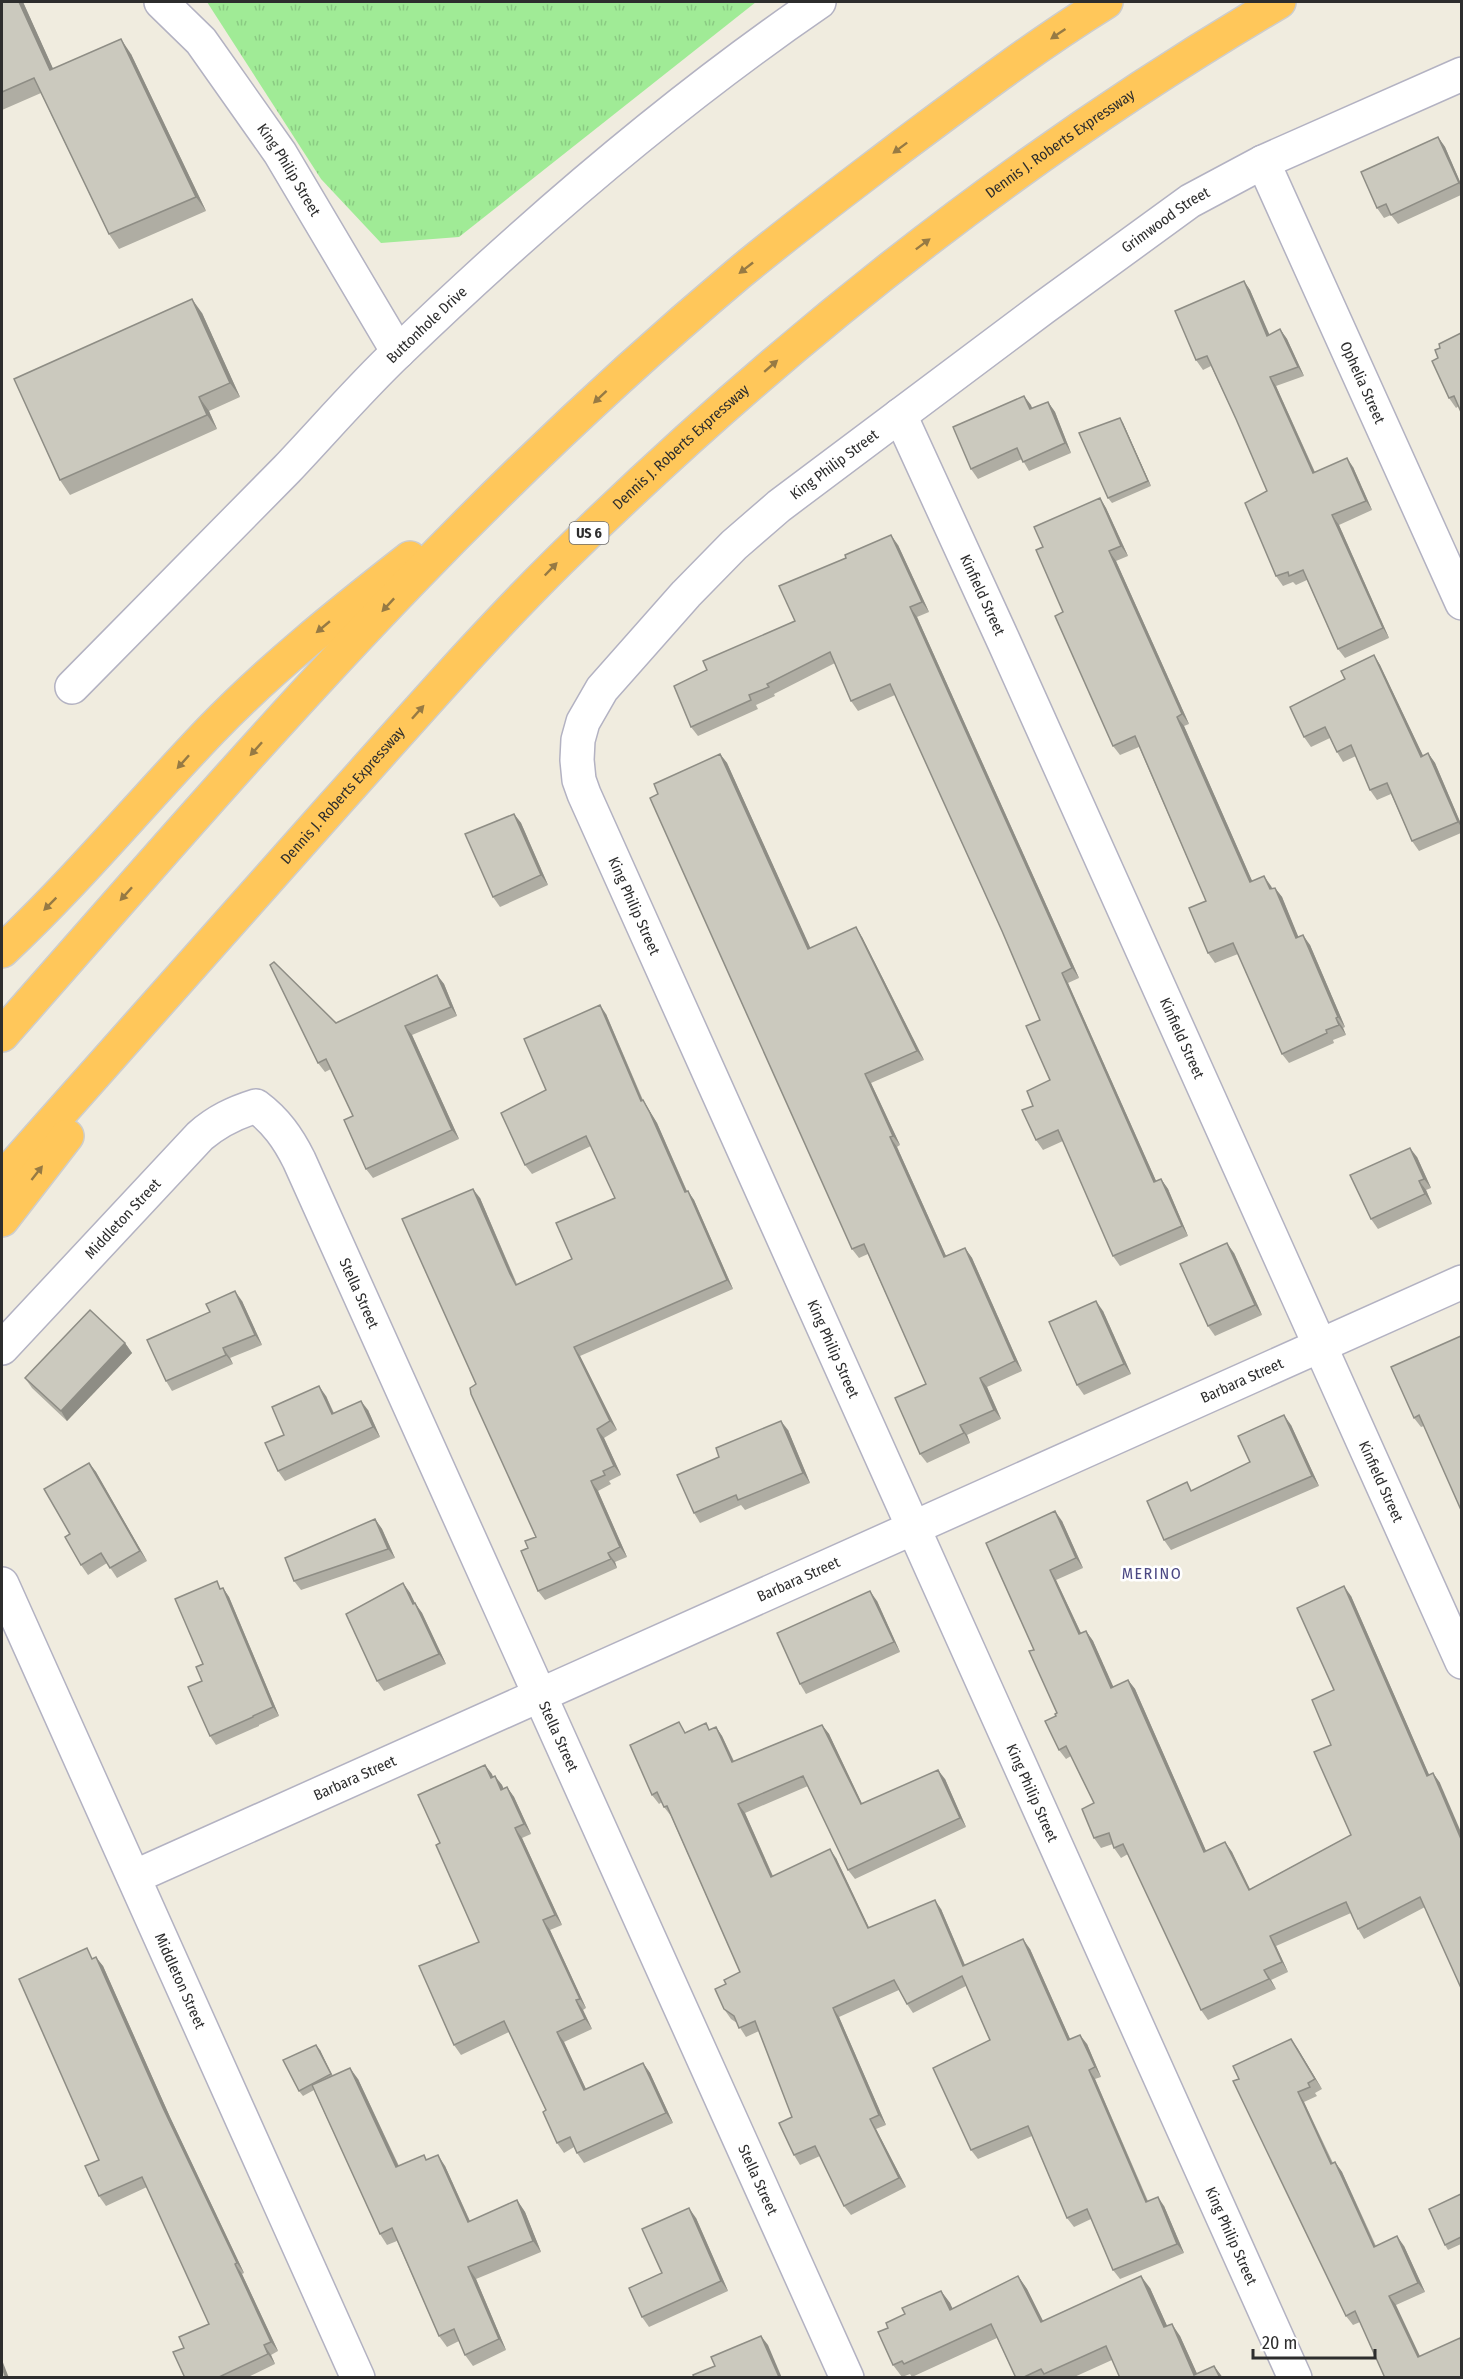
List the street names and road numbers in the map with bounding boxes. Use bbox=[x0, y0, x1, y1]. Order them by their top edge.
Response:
street label: Dennis J. Roberts Expressway bbox=[982, 85, 1138, 202]
street label: King Philip Street bbox=[253, 120, 324, 220]
street label: Grimwood Street bbox=[1118, 183, 1213, 257]
street label: Buttonhole Drive bbox=[383, 283, 471, 367]
street label: Ophelia Street bbox=[1336, 339, 1389, 427]
street label: Dennis J. Roberts Expressway bbox=[609, 380, 753, 513]
street label: King Philip Street bbox=[787, 426, 882, 503]
road number: US 6 bbox=[570, 522, 608, 544]
street label: Kinfield Street bbox=[956, 552, 1009, 639]
street label: Dennis J. Roberts Expressway bbox=[277, 723, 409, 868]
street label: King Philip Street bbox=[604, 854, 664, 958]
street label: Kinfield Street bbox=[1156, 995, 1208, 1082]
street label: Middleton Street bbox=[81, 1175, 165, 1262]
street label: Stella Street bbox=[335, 1255, 383, 1331]
street label: King Philip Street bbox=[803, 1297, 863, 1401]
street label: Barbara Street bbox=[1198, 1354, 1286, 1407]
street label: Kinfield Street bbox=[1355, 1438, 1407, 1525]
street label: Barbara Street bbox=[754, 1553, 843, 1606]
street label: Stella Street bbox=[535, 1699, 582, 1775]
street label: King Philip Street bbox=[1002, 1741, 1062, 1845]
street label: Barbara Street bbox=[311, 1752, 399, 1804]
street label: Middleton Street bbox=[151, 1930, 209, 2032]
street label: Stella Street bbox=[734, 2142, 781, 2218]
street label: King Philip Street bbox=[1201, 2184, 1261, 2288]

